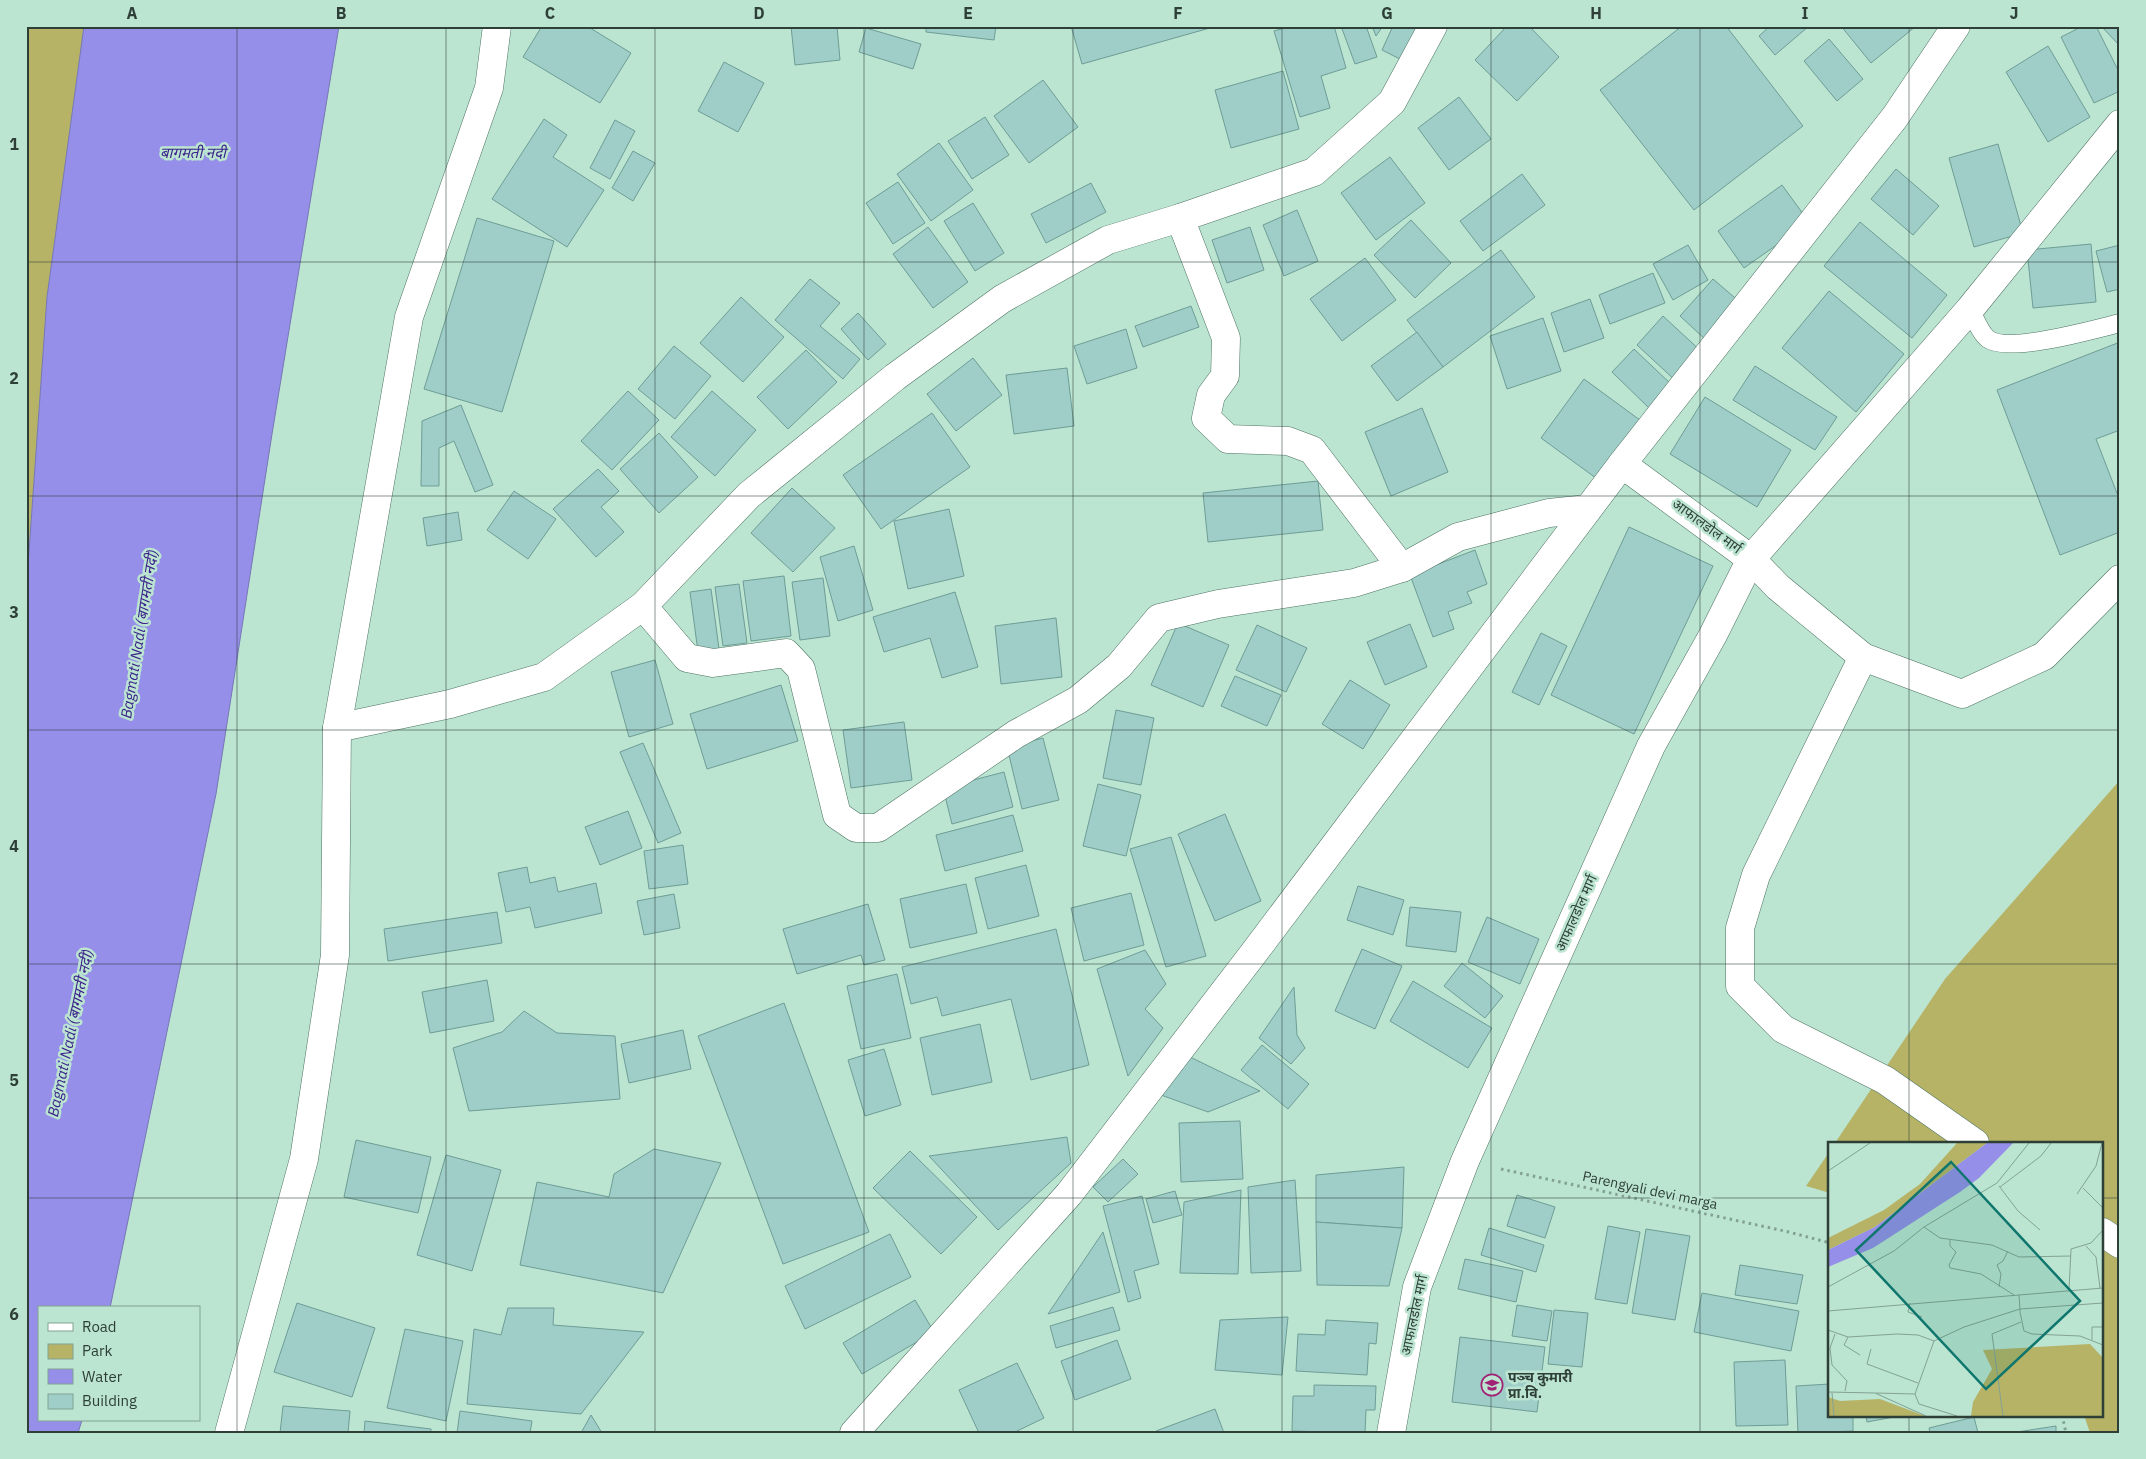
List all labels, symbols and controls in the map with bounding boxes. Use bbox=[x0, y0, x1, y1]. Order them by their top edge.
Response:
text: A bbox=[127, 3, 138, 23]
text: B bbox=[336, 3, 347, 23]
text: C bbox=[545, 3, 555, 23]
text: D bbox=[753, 3, 765, 23]
text: E bbox=[963, 3, 973, 23]
text: F bbox=[1173, 3, 1183, 23]
text: G bbox=[1381, 3, 1393, 23]
text: H bbox=[1590, 3, 1602, 23]
text: I bbox=[1802, 3, 1809, 23]
text: J bbox=[2010, 3, 2018, 23]
text: 1 bbox=[9, 134, 19, 154]
water label: बागमती नदी bbox=[160, 143, 229, 162]
text: 2 bbox=[9, 368, 19, 388]
street label: आफालडोल मार्ग bbox=[1669, 495, 1746, 558]
water label: Bagmati Nadi (बागमती नदी) bbox=[116, 548, 162, 720]
text: 3 bbox=[9, 602, 19, 622]
text: 4 bbox=[9, 836, 19, 856]
street label: आफालडोल मार्ग bbox=[1551, 871, 1601, 954]
water label: Bagmati Nadi (बागमती नदी) bbox=[43, 948, 97, 1118]
text: 5 bbox=[9, 1070, 19, 1090]
inset map bbox=[1828, 1142, 2104, 1416]
street label: Parengyali devi marga bbox=[1581, 1167, 1720, 1213]
street label: आफालडोल मार्ग bbox=[1397, 1272, 1432, 1357]
text: 6 bbox=[9, 1304, 19, 1324]
legend bbox=[38, 1306, 200, 1422]
text: Road bbox=[82, 1317, 117, 1336]
text: Park bbox=[82, 1341, 112, 1360]
text: Water bbox=[82, 1367, 123, 1386]
place label: पञ्च कुमारी प्रा.वि. bbox=[1508, 1368, 1573, 1402]
school or university icon: पञ्च कुमारी प्रा.वि. bbox=[1480, 1373, 1504, 1397]
text: Building bbox=[82, 1391, 137, 1410]

